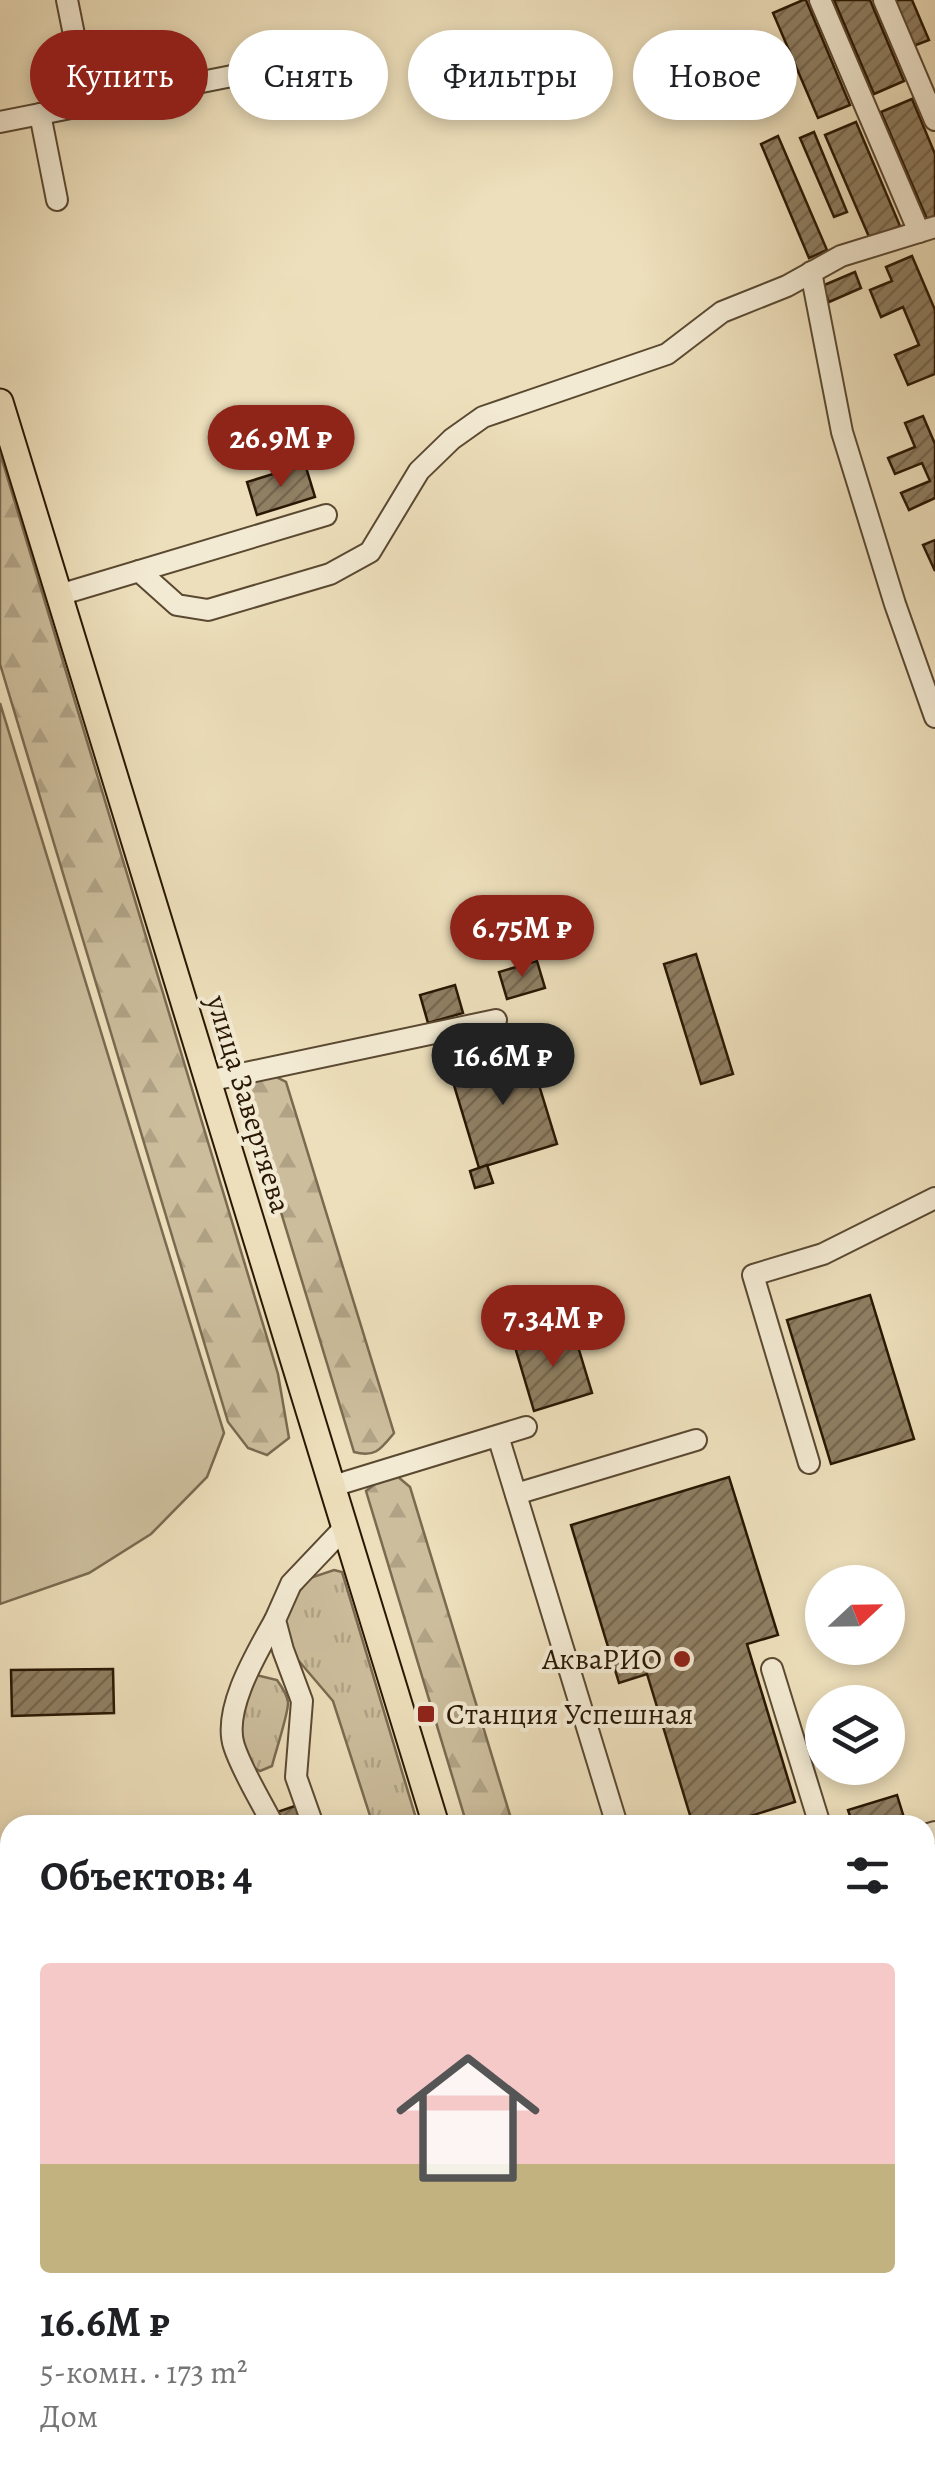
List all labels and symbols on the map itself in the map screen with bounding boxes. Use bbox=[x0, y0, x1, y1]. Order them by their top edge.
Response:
pin: 26.9M ₽ bbox=[189, 405, 373, 490]
pin: 6.75M ₽ bbox=[430, 895, 614, 980]
street label: улица Завертяева bbox=[197, 989, 301, 1218]
pin: 16.6M ₽ bbox=[411, 1023, 595, 1108]
pin: 7.34M ₽ bbox=[461, 1285, 645, 1370]
north arrow bbox=[805, 1565, 905, 1665]
place label: АкваРИО bbox=[541, 1639, 662, 1679]
marker: АкваРИО bbox=[671, 1648, 693, 1670]
place label: Станция Успешная bbox=[446, 1694, 693, 1734]
marker: Станция Успешная bbox=[415, 1703, 437, 1725]

